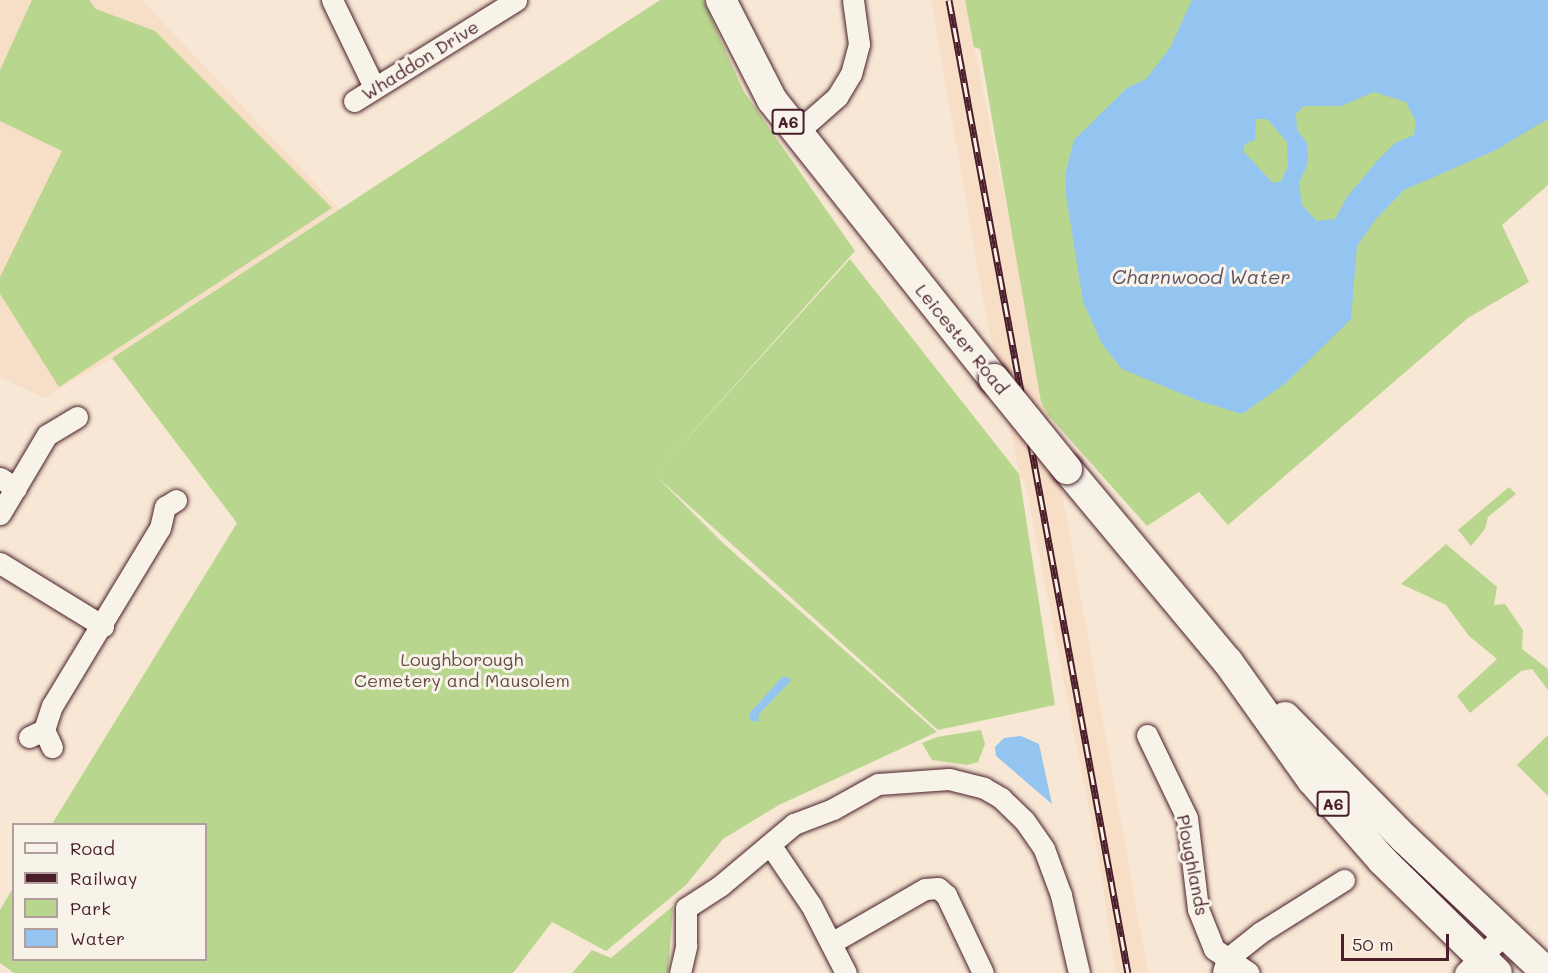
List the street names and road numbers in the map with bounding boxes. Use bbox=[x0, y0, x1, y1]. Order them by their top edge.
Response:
street label: Whaddon Drive bbox=[357, 15, 483, 105]
road number: A6 bbox=[772, 109, 804, 135]
street label: Leicester Road bbox=[911, 280, 1013, 398]
road number: A6 bbox=[1316, 791, 1350, 817]
street label: Ploughlands bbox=[1173, 813, 1213, 917]

